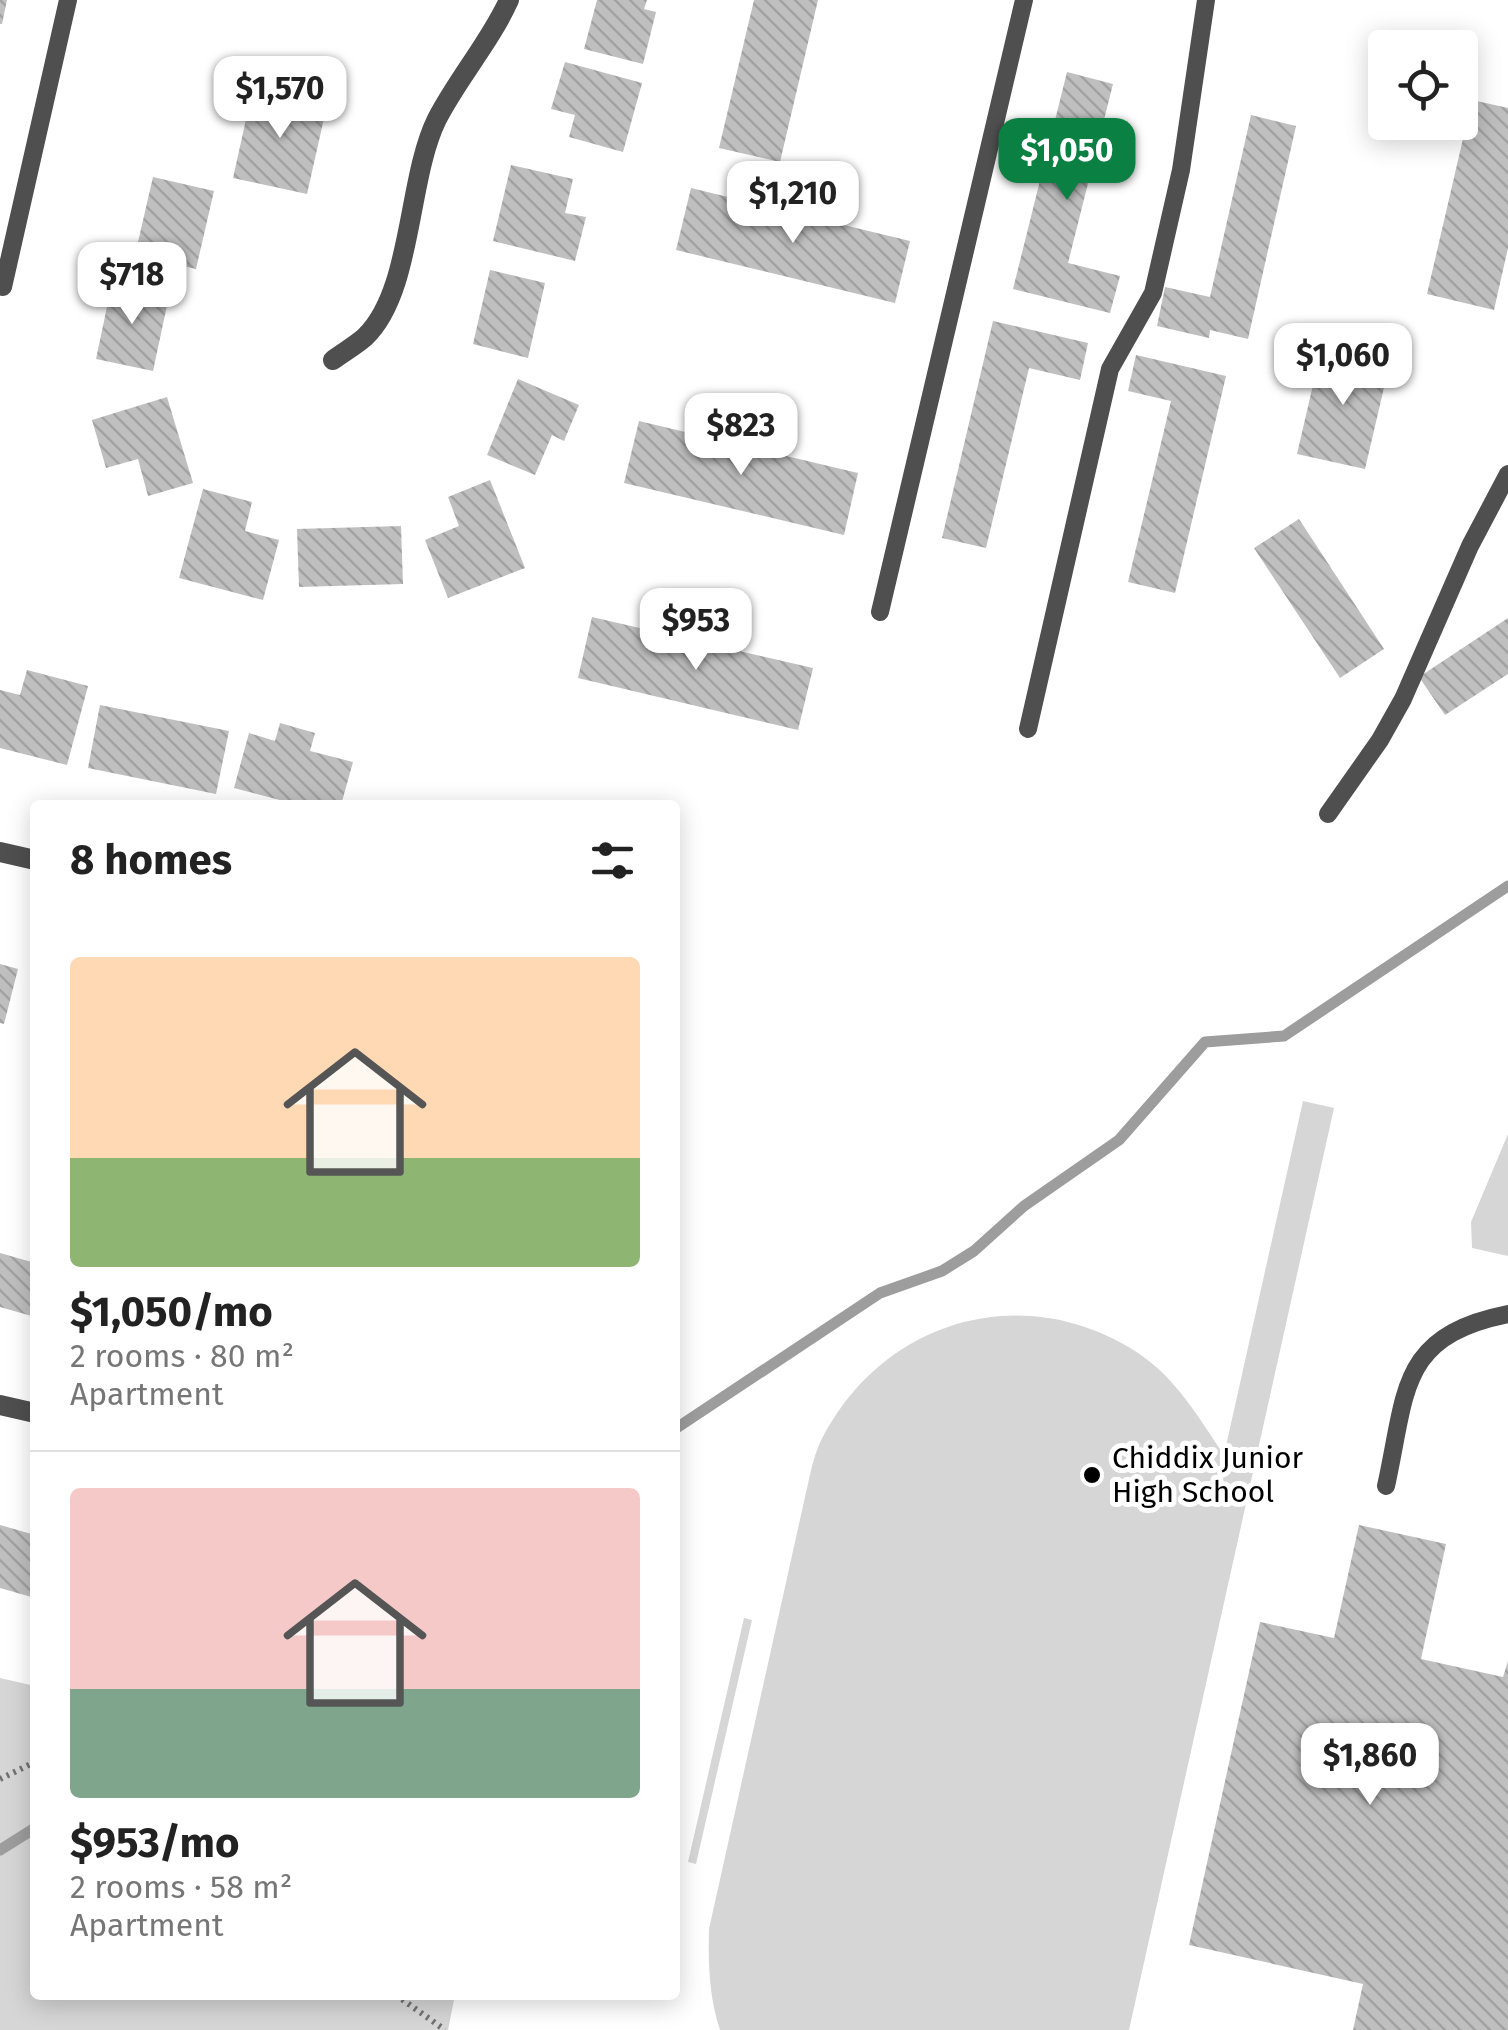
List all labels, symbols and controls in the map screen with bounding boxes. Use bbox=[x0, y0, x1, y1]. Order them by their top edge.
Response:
map controls bbox=[1368, 30, 1478, 140]
button: locate bbox=[1368, 30, 1478, 140]
pin: $1,570 bbox=[199, 56, 361, 141]
text: $1,570 bbox=[236, 69, 324, 107]
pin: $1,050 bbox=[986, 118, 1148, 203]
text: $1,050 bbox=[1020, 131, 1114, 169]
pin: $1,210 bbox=[712, 161, 874, 246]
text: $1,210 bbox=[749, 174, 837, 212]
pin: $718 bbox=[73, 242, 191, 327]
text: $718 bbox=[100, 255, 164, 293]
pin: $1,060 bbox=[1262, 323, 1424, 408]
text: $1,060 bbox=[1296, 336, 1390, 374]
pin: $823 bbox=[682, 393, 800, 478]
text: $823 bbox=[707, 406, 775, 444]
pin: $953 bbox=[637, 588, 755, 673]
text: $953 bbox=[662, 601, 730, 639]
icon: filters bbox=[585, 833, 640, 888]
text: 8 homes bbox=[70, 835, 232, 885]
icon: home bbox=[265, 1022, 445, 1202]
text: $1,050/mo bbox=[70, 1287, 273, 1337]
text: 2 rooms · 80 m² bbox=[70, 1337, 294, 1375]
text: Apartment bbox=[70, 1375, 224, 1413]
place label: Chiddix Junior High School bbox=[1112, 1440, 1304, 1510]
marker: Chiddix Junior High School bbox=[1081, 1464, 1103, 1486]
icon: home bbox=[265, 1553, 445, 1733]
pin: $1,860 bbox=[1289, 1723, 1451, 1808]
text: $1,860 bbox=[1323, 1736, 1417, 1774]
text: $953/mo bbox=[70, 1818, 240, 1868]
text: 2 rooms · 58 m² bbox=[70, 1868, 292, 1906]
text: Apartment bbox=[70, 1906, 224, 1944]

